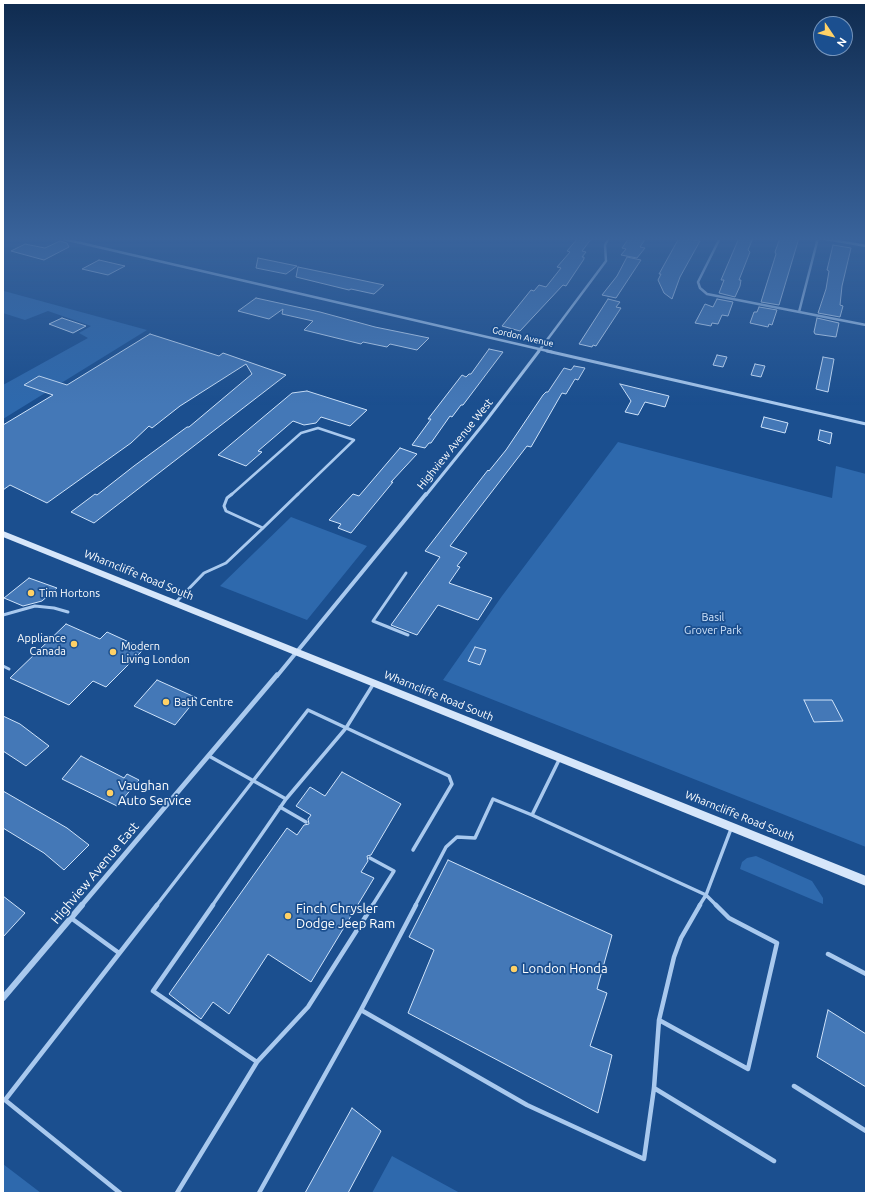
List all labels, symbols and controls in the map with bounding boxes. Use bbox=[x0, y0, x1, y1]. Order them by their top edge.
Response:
north arrow bbox=[813, 16, 853, 56]
text: N bbox=[835, 36, 849, 49]
street label: Gordon Avenue bbox=[491, 325, 555, 349]
street label: Highview Avenue West bbox=[414, 396, 496, 492]
street label: Wharncliffe Road South bbox=[82, 547, 196, 603]
place label: Tim Hortons bbox=[39, 586, 100, 600]
marker: Tim Hortons bbox=[26, 588, 36, 598]
park label: Basil Grover Park bbox=[684, 610, 742, 636]
place label: Appliance Canada bbox=[17, 631, 66, 657]
marker: Appliance Canada bbox=[69, 639, 79, 649]
place label: Modern Living London bbox=[121, 639, 190, 665]
marker: Modern Living London bbox=[108, 647, 118, 657]
street label: Wharncliffe Road South bbox=[382, 668, 496, 724]
place label: Bath Centre bbox=[174, 695, 233, 709]
marker: Bath Centre bbox=[161, 697, 171, 707]
place label: Vaughan Auto Service bbox=[118, 778, 191, 809]
marker: Vaughan Auto Service bbox=[105, 788, 115, 798]
street label: Wharncliffe Road South bbox=[683, 788, 797, 844]
street label: Highview Avenue East bbox=[48, 819, 142, 927]
place label: Finch Chrysler Dodge Jeep Ram bbox=[296, 901, 395, 932]
marker: Finch Chrysler Dodge Jeep Ram bbox=[283, 911, 293, 921]
place label: London Honda bbox=[522, 961, 608, 977]
marker: London Honda bbox=[509, 964, 519, 974]

